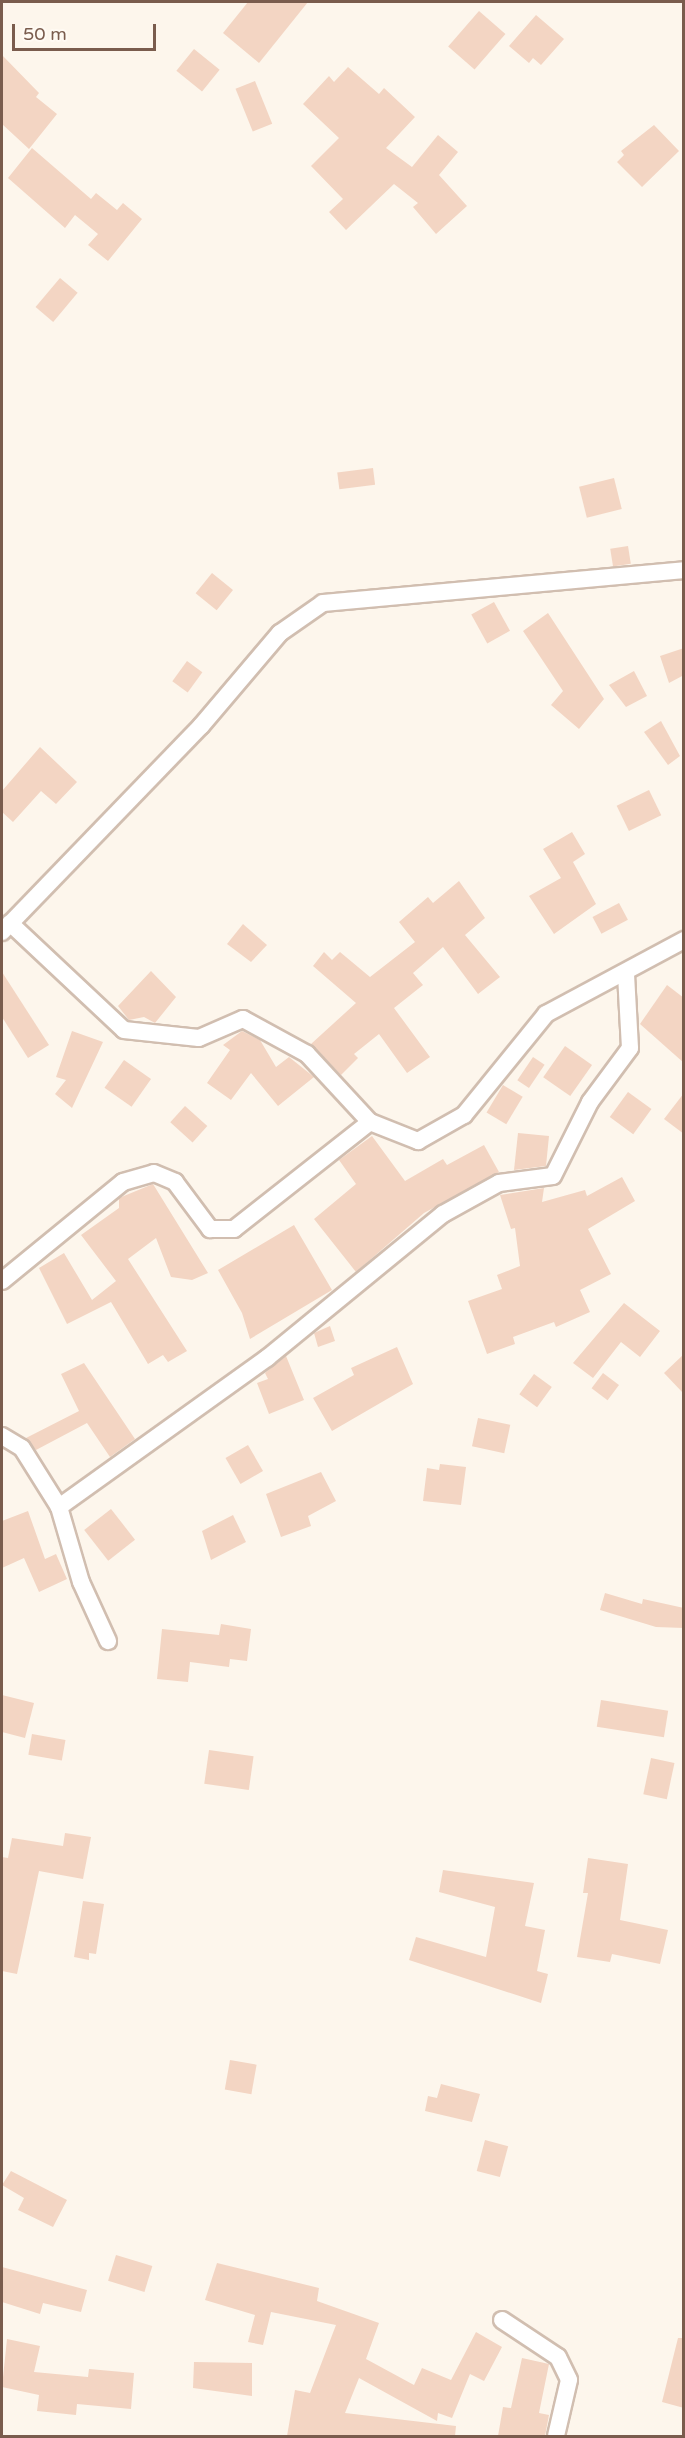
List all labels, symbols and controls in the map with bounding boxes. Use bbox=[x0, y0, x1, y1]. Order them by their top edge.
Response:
scale bar bbox=[15, 12, 159, 50]
text: 50 m bbox=[23, 23, 67, 45]

